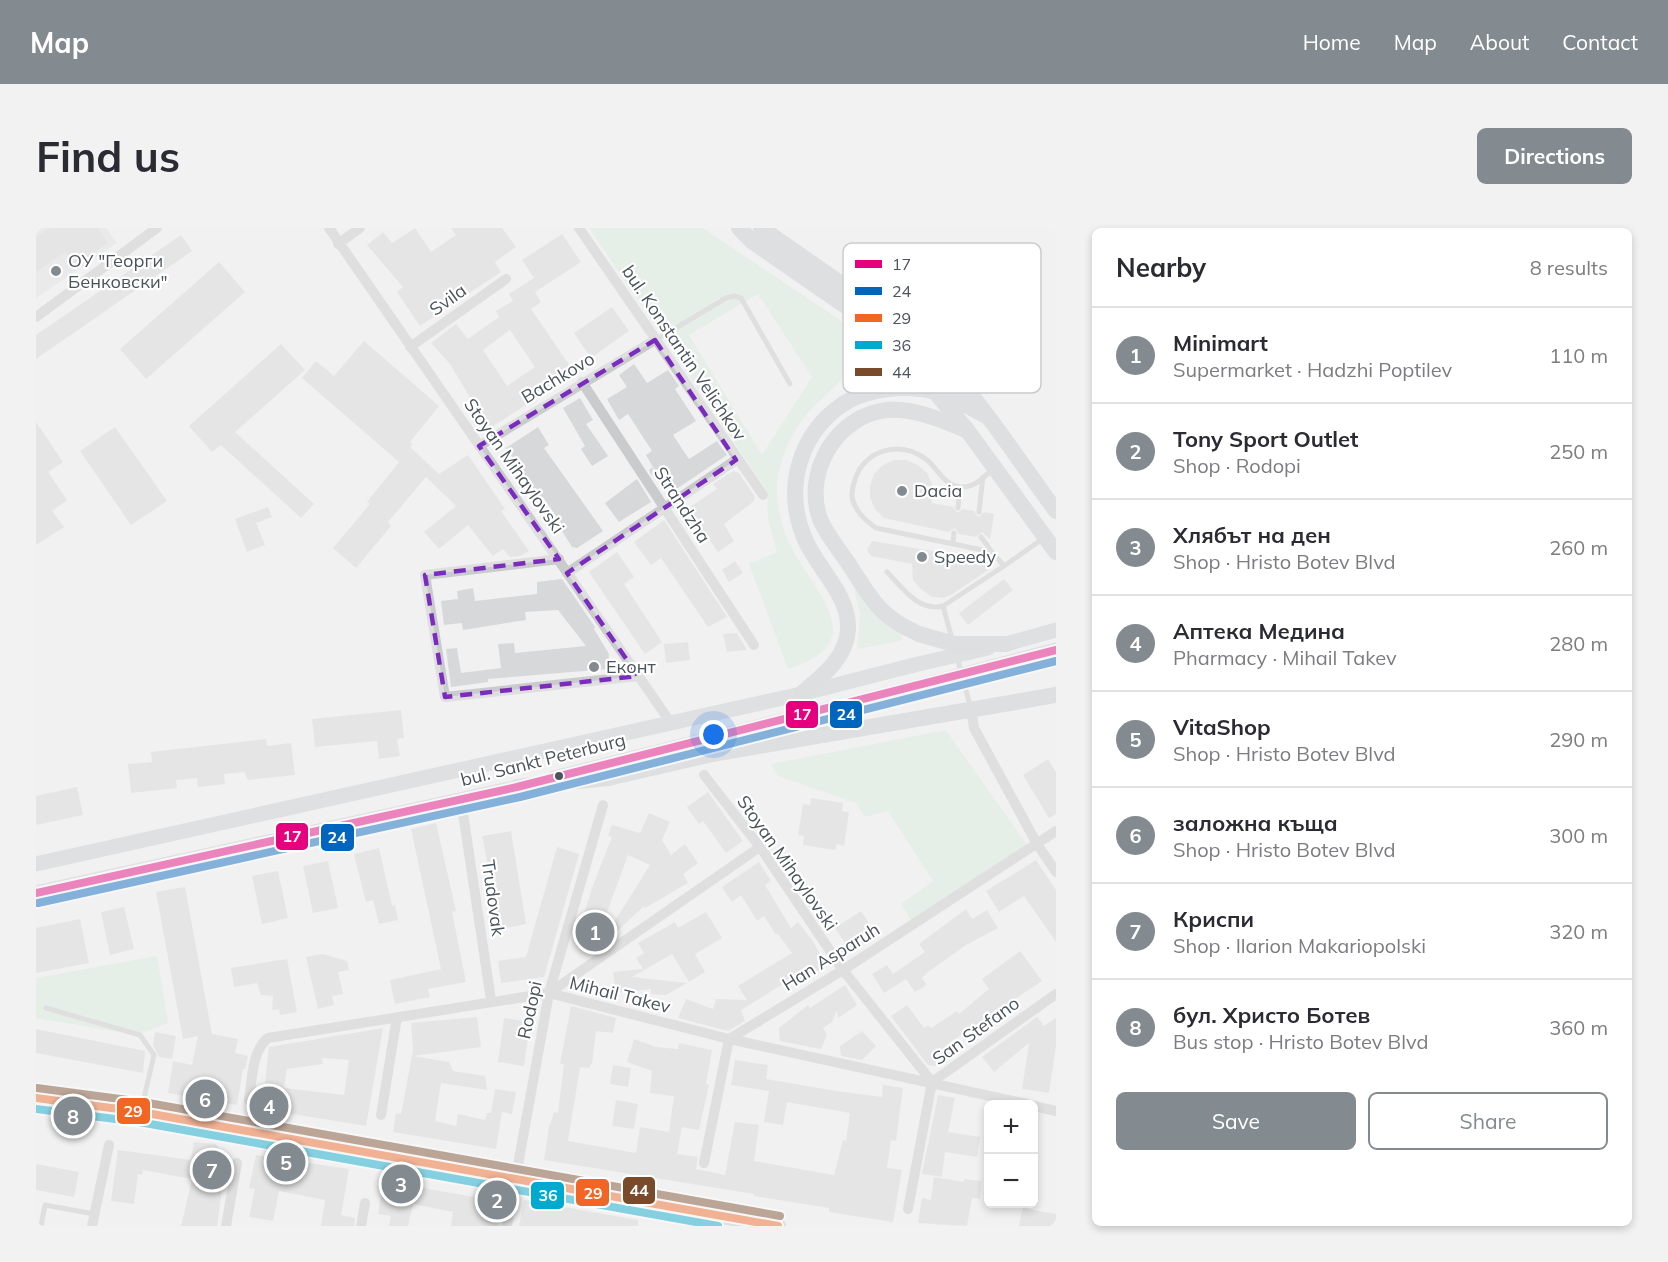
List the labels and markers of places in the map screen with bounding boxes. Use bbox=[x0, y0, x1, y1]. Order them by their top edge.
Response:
place label: ОУ "Георги Бенковски" bbox=[68, 249, 168, 293]
marker: ОУ "Георги Бенковски" bbox=[49, 264, 63, 278]
place label: Dacia bbox=[914, 479, 962, 502]
marker: Dacia bbox=[895, 484, 909, 498]
place label: Speedy bbox=[934, 545, 996, 568]
marker: Speedy bbox=[915, 550, 929, 564]
place label: Еконт bbox=[606, 655, 656, 678]
marker: Еконт bbox=[587, 660, 601, 674]
unlabelled marker bbox=[553, 770, 565, 782]
pin: 1 bbox=[576, 910, 614, 954]
pin: 6 bbox=[186, 1076, 224, 1122]
pin: 4 bbox=[250, 1084, 288, 1128]
pin: 8 bbox=[54, 1094, 93, 1138]
pin: 5 bbox=[266, 1140, 306, 1184]
pin: 7 bbox=[192, 1148, 231, 1192]
pin: 3 bbox=[382, 1162, 421, 1206]
pin: 2 bbox=[478, 1178, 516, 1222]

